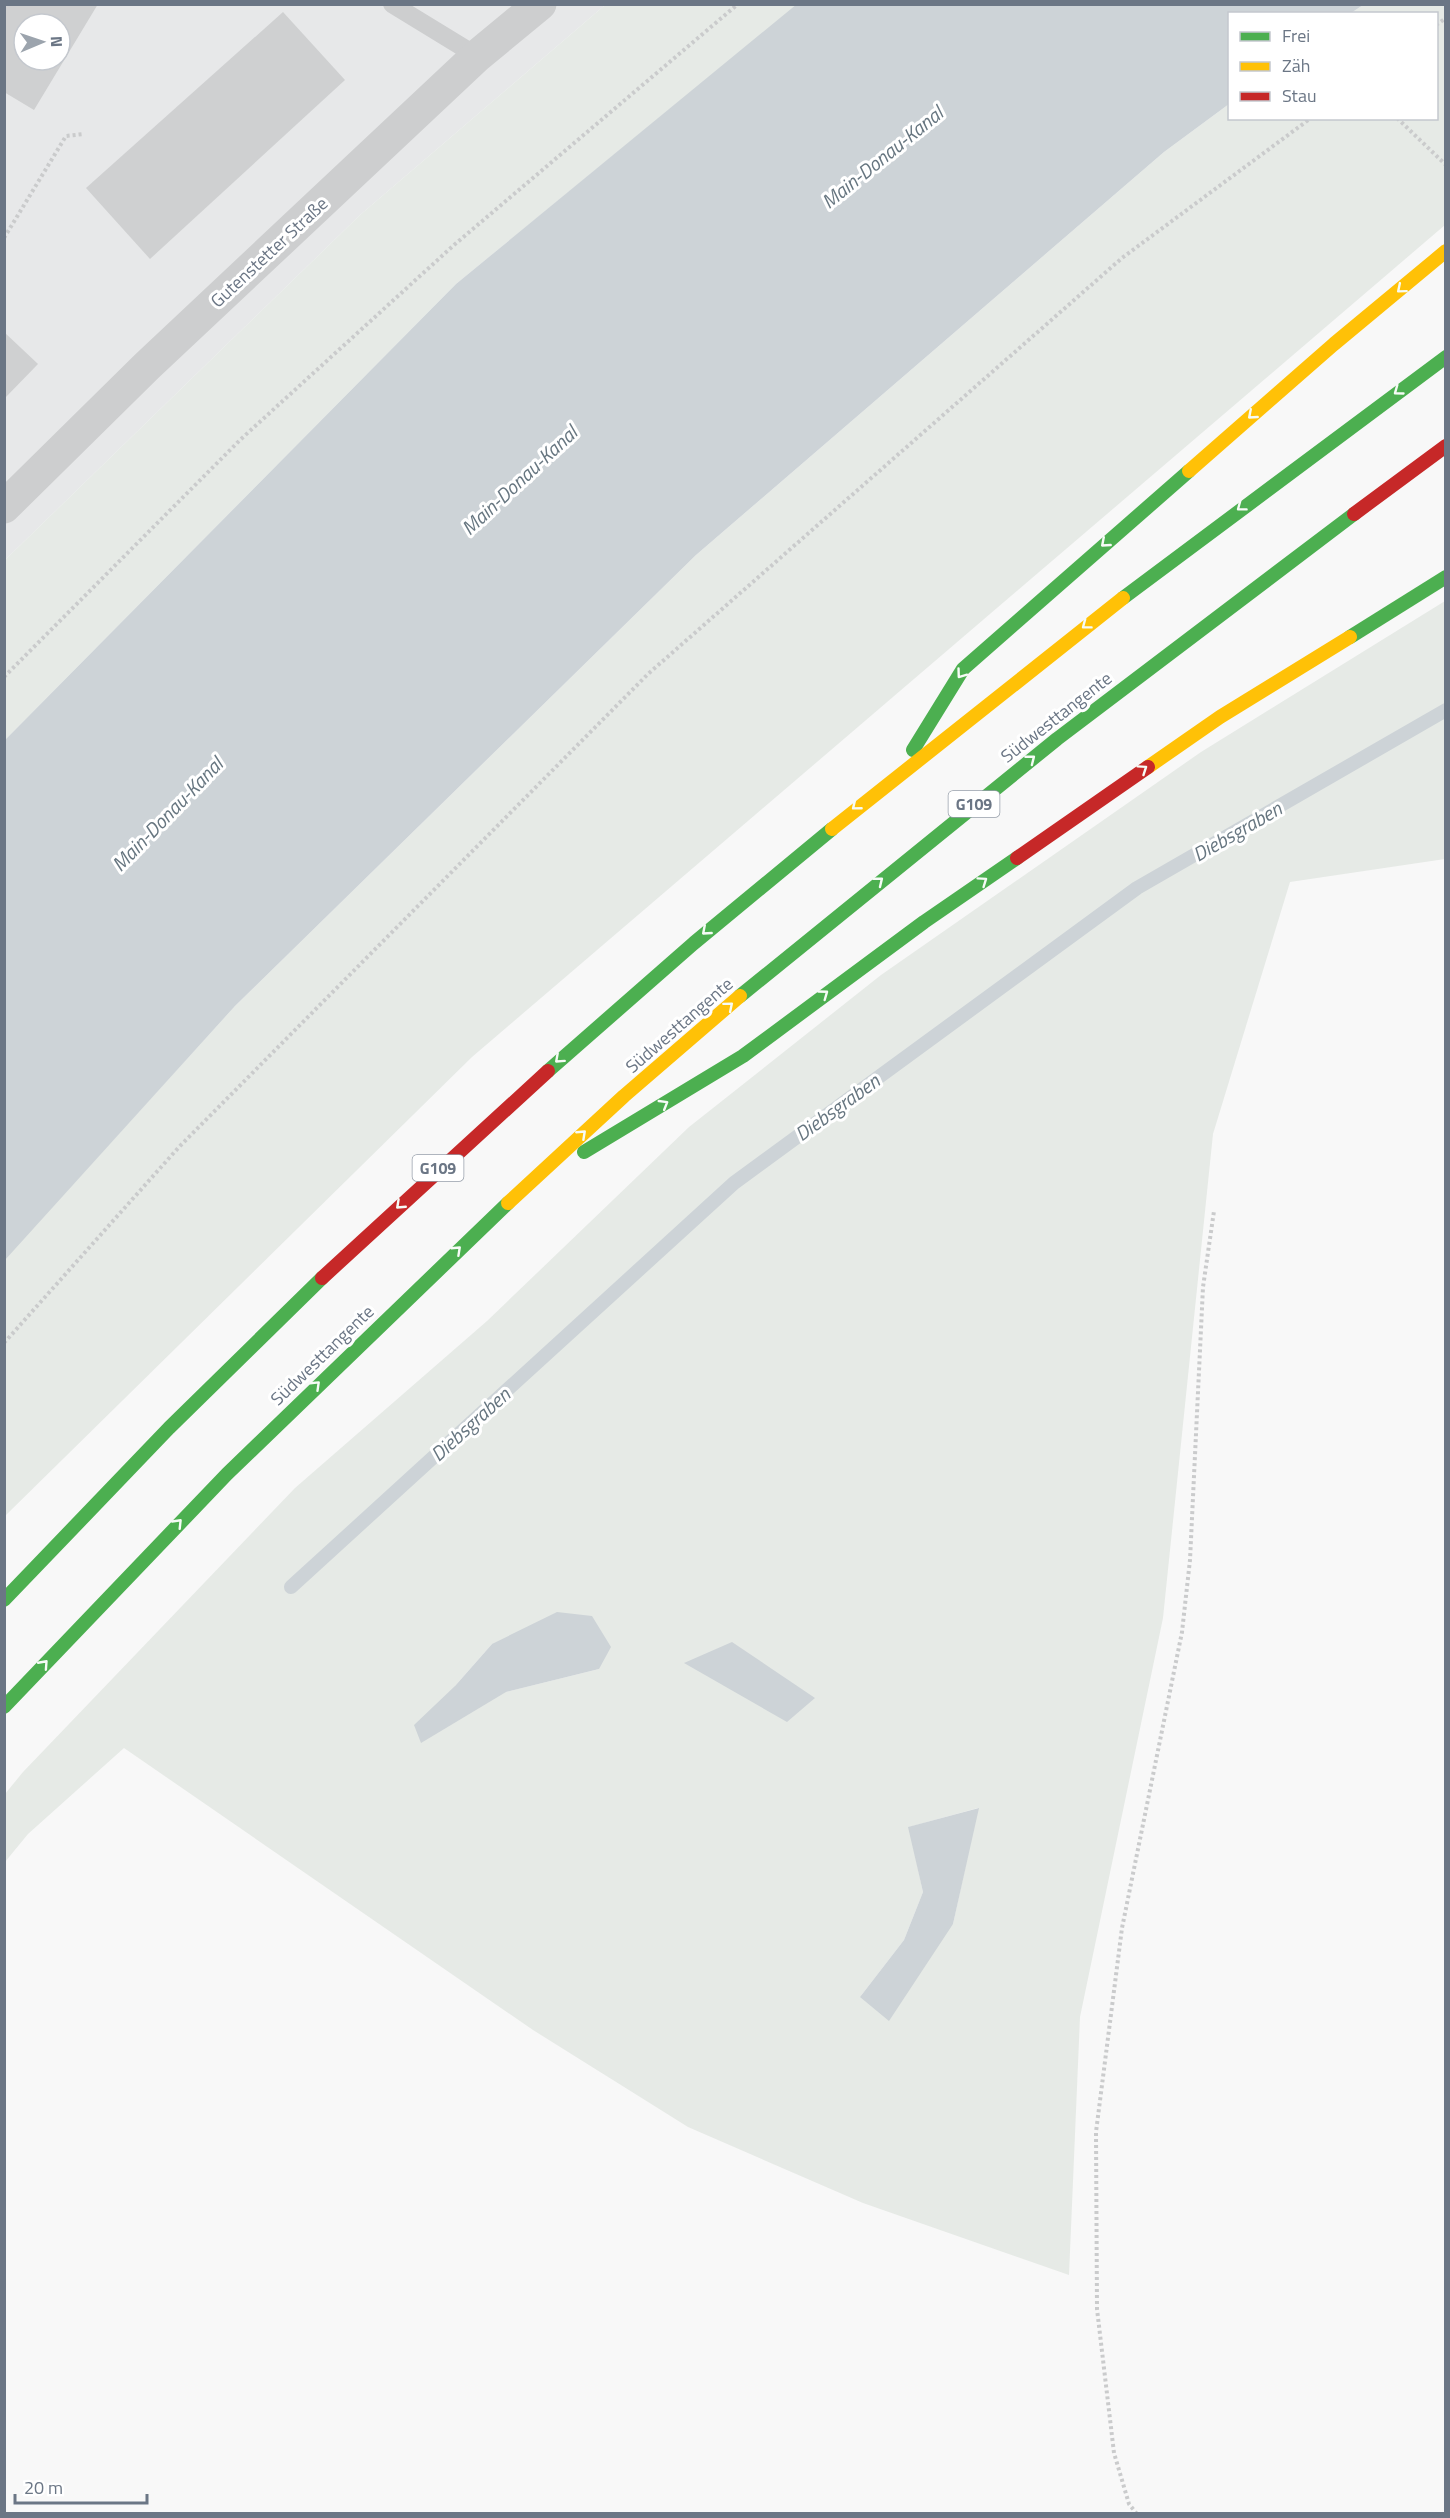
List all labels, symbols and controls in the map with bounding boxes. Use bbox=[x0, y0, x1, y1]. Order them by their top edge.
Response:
north arrow bbox=[12, 12, 72, 72]
legend bbox=[1228, 12, 1438, 120]
text: Frei bbox=[1282, 22, 1310, 49]
text: N bbox=[45, 36, 69, 47]
text: Zäh bbox=[1282, 52, 1310, 79]
text: Stau bbox=[1282, 82, 1317, 109]
water label: Main-Donau-Kanal bbox=[814, 96, 952, 216]
street label: Gutenstetter Straße bbox=[204, 190, 334, 314]
one-way arrow bbox=[1397, 281, 1408, 292]
one-way arrow bbox=[1394, 384, 1405, 395]
one-way arrow bbox=[1249, 408, 1259, 419]
water label: Main-Donau-Kanal bbox=[454, 416, 586, 542]
one-way arrow bbox=[1237, 499, 1248, 510]
one-way arrow bbox=[1101, 536, 1112, 547]
one-way arrow bbox=[1082, 618, 1093, 629]
street label: Südwesttangente bbox=[995, 665, 1117, 769]
one-way arrow bbox=[957, 667, 968, 678]
water label: Main-Donau-Kanal bbox=[104, 748, 232, 878]
one-way arrow bbox=[1024, 756, 1035, 767]
one-way arrow bbox=[1136, 765, 1147, 776]
road number: G109 bbox=[948, 791, 1000, 817]
water label: Diebsgraben bbox=[1187, 792, 1288, 869]
one-way arrow bbox=[852, 799, 863, 810]
one-way arrow bbox=[872, 877, 883, 888]
one-way arrow bbox=[976, 877, 987, 888]
one-way arrow bbox=[702, 924, 713, 935]
street label: Südwesttangente bbox=[619, 971, 739, 1079]
one-way arrow bbox=[818, 990, 829, 1001]
one-way arrow bbox=[722, 1002, 733, 1013]
one-way arrow bbox=[556, 1052, 566, 1063]
water label: Diebsgraben bbox=[788, 1065, 887, 1149]
one-way arrow bbox=[658, 1099, 668, 1111]
one-way arrow bbox=[575, 1130, 586, 1141]
road number: G109 bbox=[412, 1155, 464, 1181]
one-way arrow bbox=[396, 1197, 407, 1208]
one-way arrow bbox=[450, 1247, 461, 1258]
street label: Südwesttangente bbox=[264, 1299, 380, 1411]
water label: Diebsgraben bbox=[423, 1379, 518, 1468]
one-way arrow bbox=[310, 1381, 320, 1392]
one-way arrow bbox=[171, 1519, 182, 1530]
one-way arrow bbox=[37, 1660, 48, 1671]
scale bar bbox=[15, 2467, 147, 2505]
text: 20 m bbox=[24, 2474, 63, 2501]

